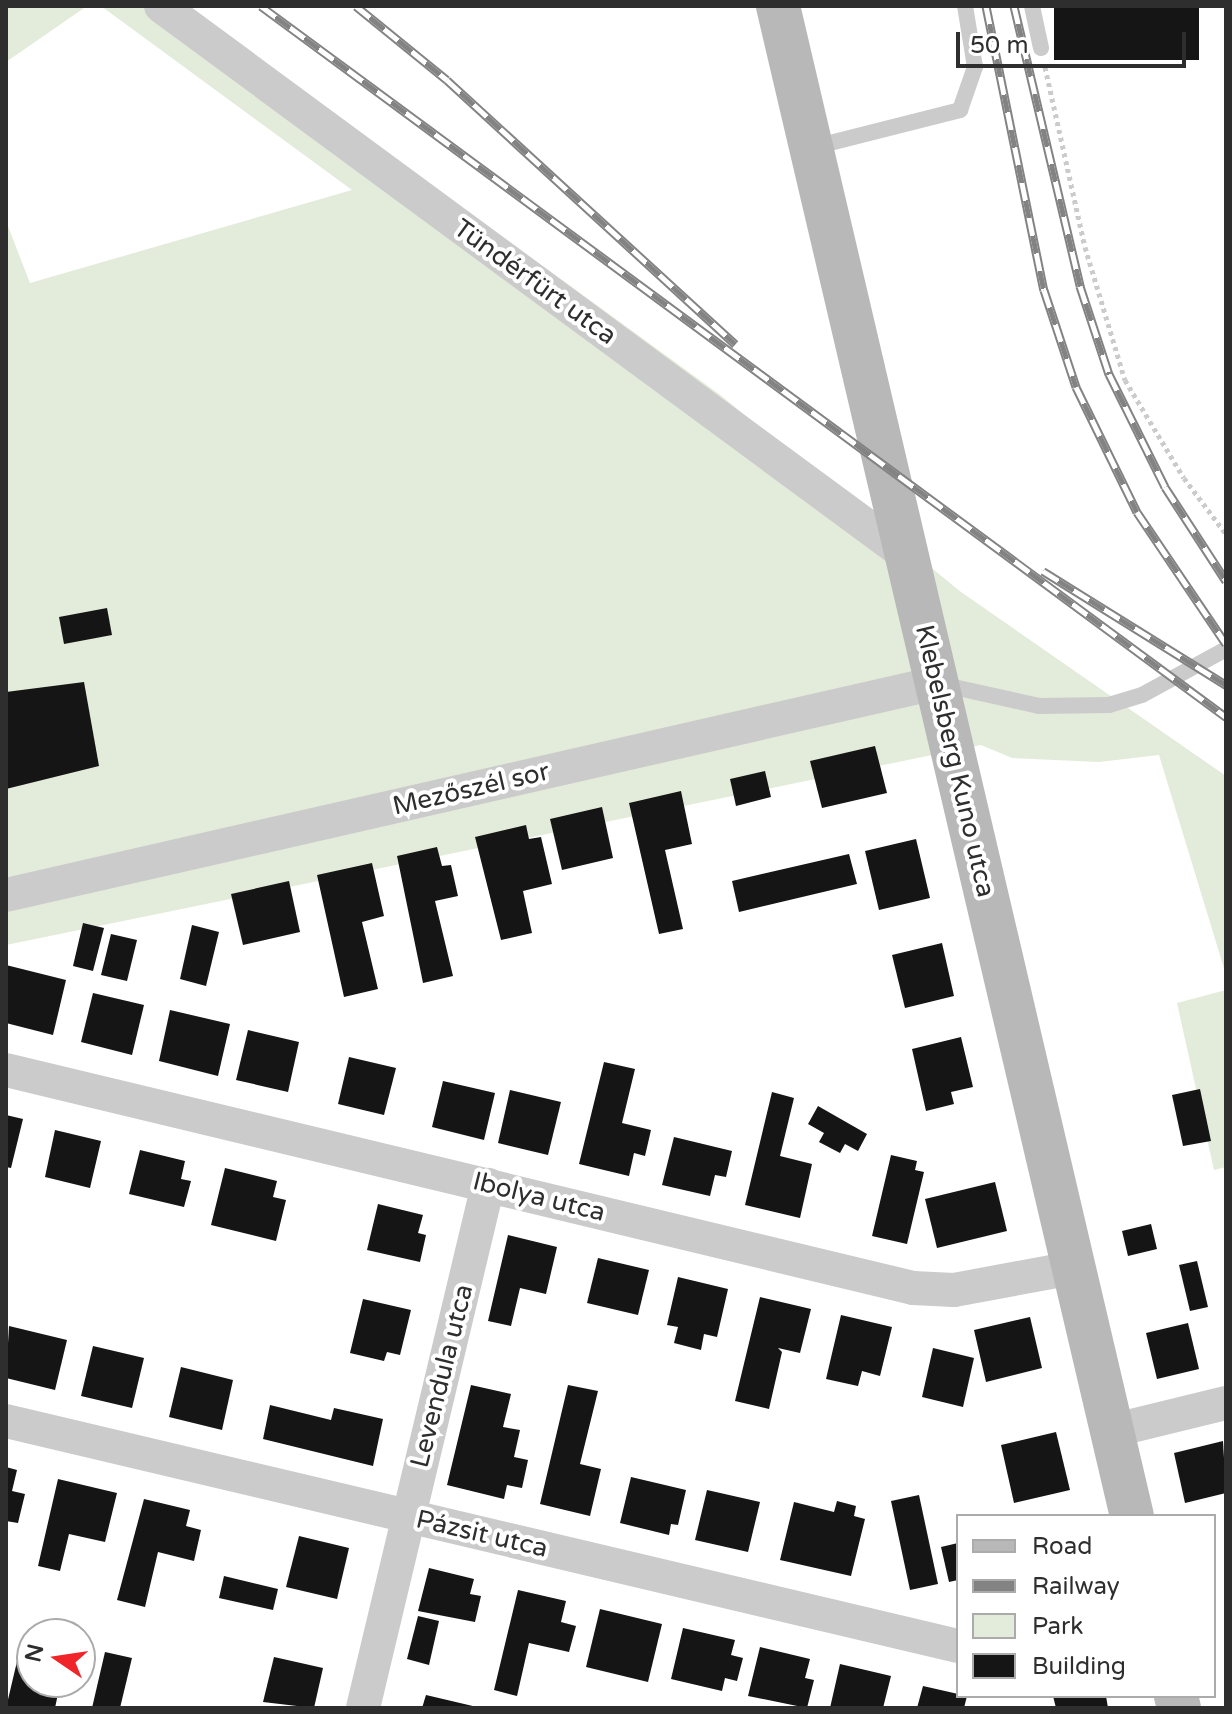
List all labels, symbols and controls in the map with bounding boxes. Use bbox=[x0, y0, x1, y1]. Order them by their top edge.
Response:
scale bar bbox=[960, 16, 1190, 66]
text: 50 m bbox=[970, 31, 1028, 60]
street label: Tündérfürt utca bbox=[448, 213, 622, 351]
street label: Klebelsberg Kuno utca bbox=[909, 622, 1001, 900]
street label: Mezőszél sor bbox=[390, 756, 552, 822]
street label: Ibolya utca bbox=[470, 1166, 608, 1228]
street label: Levendula utca bbox=[404, 1281, 480, 1471]
street label: Pázsit utca bbox=[413, 1504, 551, 1564]
legend bbox=[956, 1514, 1216, 1698]
text: Road bbox=[1032, 1532, 1092, 1561]
text: Railway bbox=[1032, 1572, 1120, 1601]
text: Park bbox=[1032, 1612, 1083, 1641]
north arrow bbox=[16, 1618, 96, 1698]
text: N bbox=[20, 1642, 49, 1665]
text: Building bbox=[1032, 1652, 1126, 1681]

